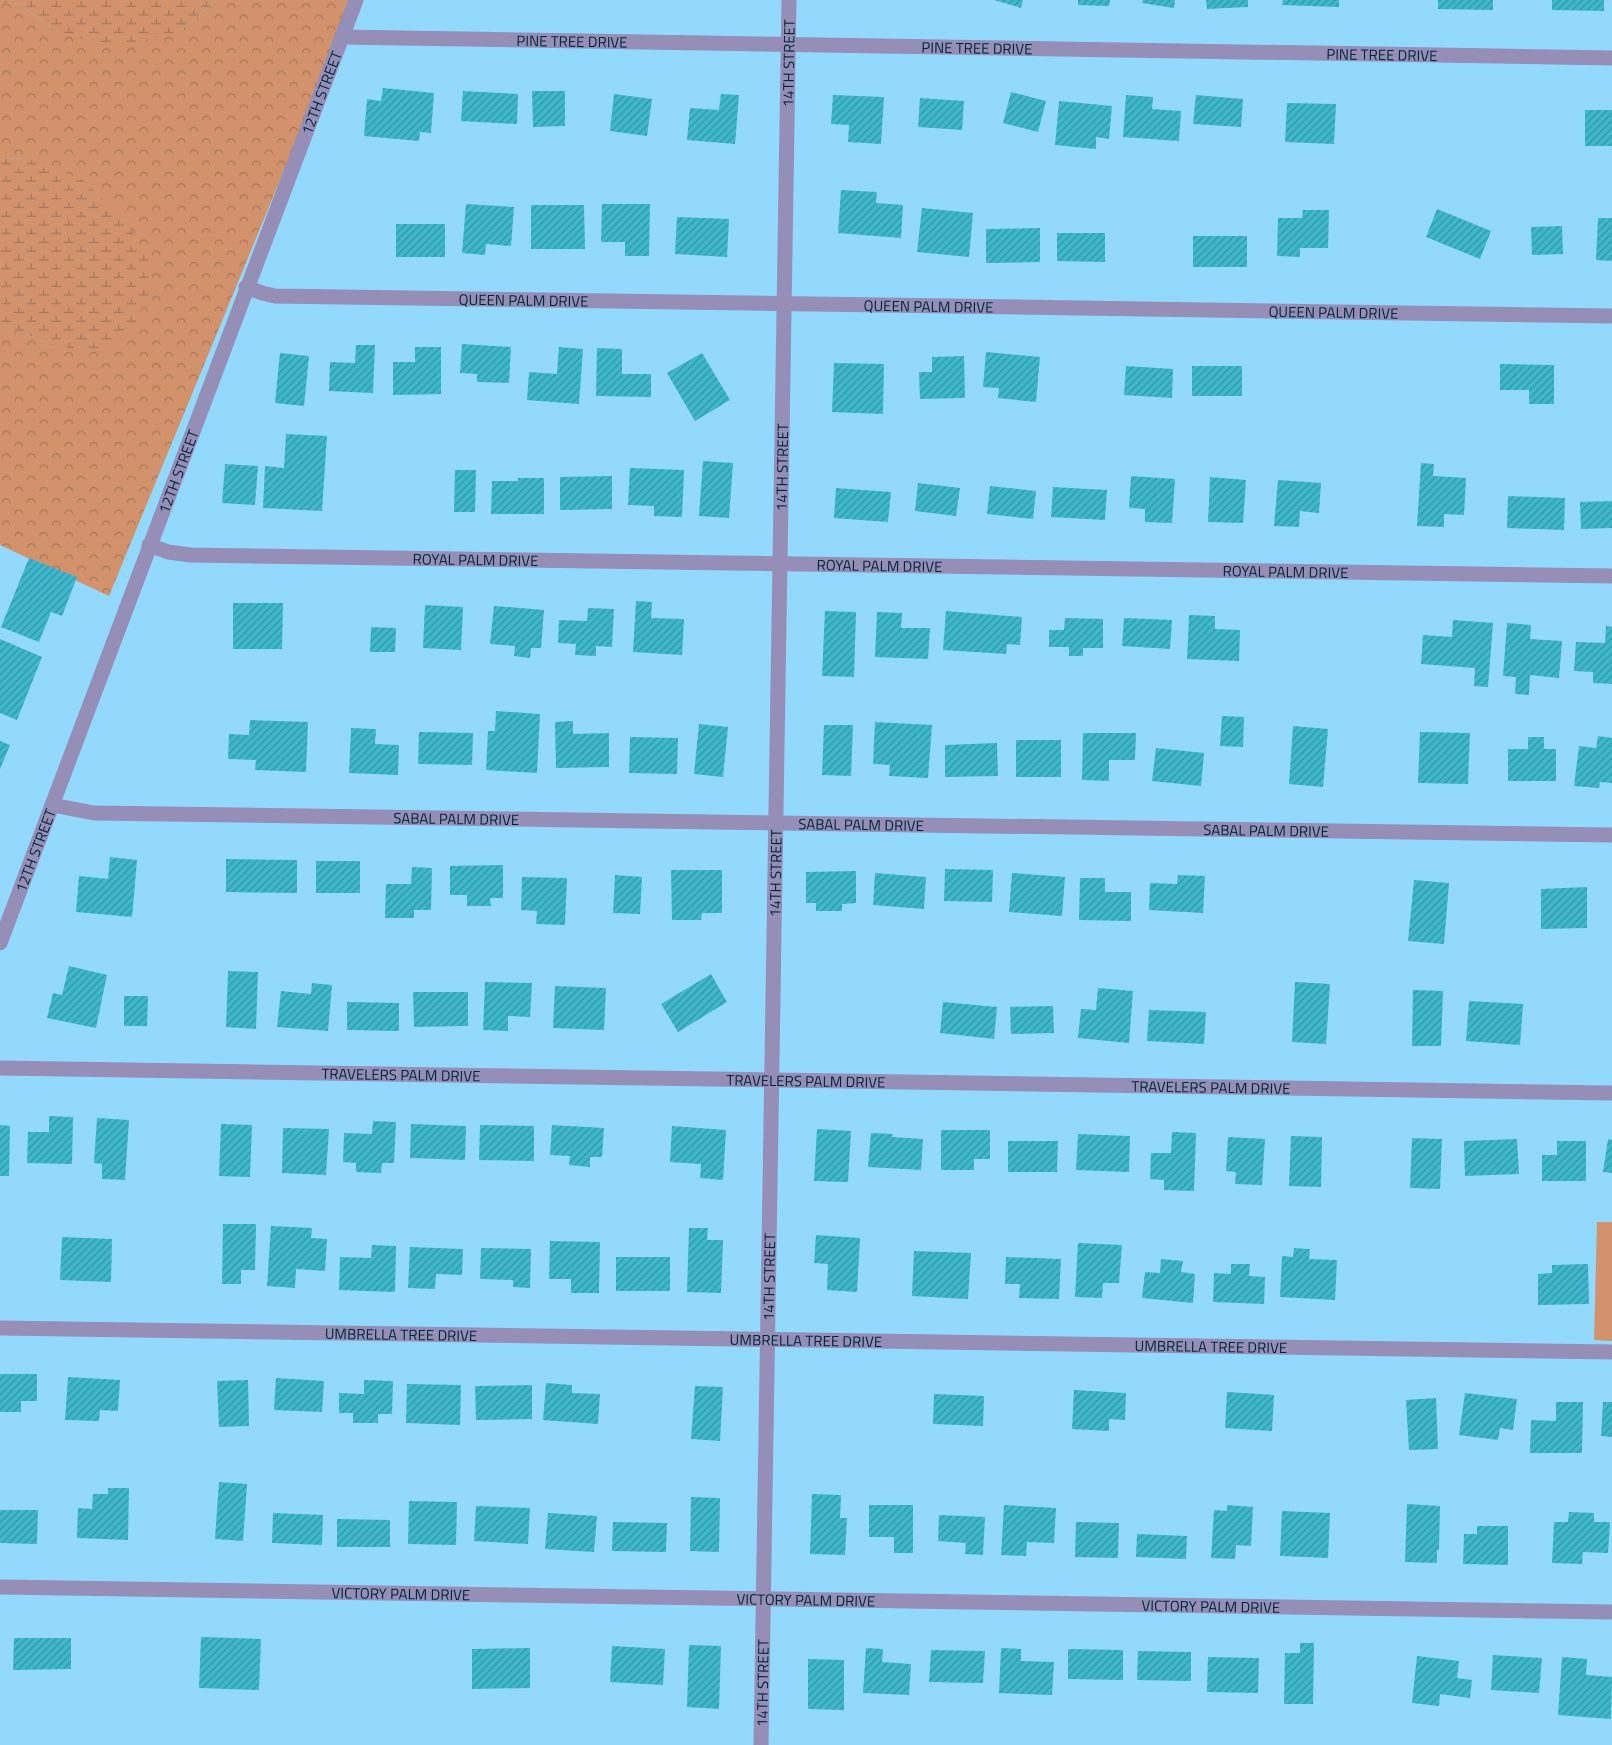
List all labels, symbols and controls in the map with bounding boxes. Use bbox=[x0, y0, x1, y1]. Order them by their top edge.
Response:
street label: 14TH STREET bbox=[776, 19, 800, 107]
street label: PINE TREE DRIVE bbox=[516, 28, 628, 53]
street label: PINE TREE DRIVE bbox=[921, 35, 1033, 60]
street label: PINE TREE DRIVE bbox=[1326, 42, 1438, 67]
street label: 12TH STREET bbox=[295, 47, 347, 138]
street label: QUEEN PALM DRIVE bbox=[458, 287, 589, 312]
street label: QUEEN PALM DRIVE bbox=[863, 293, 994, 318]
street label: QUEEN PALM DRIVE bbox=[1268, 299, 1399, 324]
street label: 14TH STREET bbox=[769, 423, 794, 511]
street label: 12TH STREET bbox=[152, 426, 204, 517]
street label: ROYAL PALM DRIVE bbox=[413, 547, 539, 572]
street label: ROYAL PALM DRIVE bbox=[816, 553, 943, 578]
street label: ROYAL PALM DRIVE bbox=[1222, 559, 1348, 584]
street label: 12TH STREET bbox=[9, 805, 61, 896]
street label: SABAL PALM DRIVE bbox=[393, 806, 519, 831]
street label: SABAL PALM DRIVE bbox=[798, 812, 924, 837]
street label: SABAL PALM DRIVE bbox=[1203, 818, 1329, 842]
street label: 14TH STREET bbox=[763, 829, 787, 917]
street label: TRAVELERS PALM DRIVE bbox=[321, 1061, 481, 1087]
street label: TRAVELERS PALM DRIVE bbox=[726, 1068, 886, 1093]
street label: TRAVELERS PALM DRIVE bbox=[1131, 1074, 1290, 1100]
street label: 14TH STREET bbox=[756, 1233, 781, 1321]
street label: UMBRELLA TREE DRIVE bbox=[325, 1321, 477, 1347]
street label: UMBRELLA TREE DRIVE bbox=[730, 1327, 882, 1353]
street label: UMBRELLA TREE DRIVE bbox=[1134, 1333, 1287, 1359]
street label: VICTORY PALM DRIVE bbox=[331, 1581, 470, 1606]
street label: VICTORY PALM DRIVE bbox=[736, 1587, 875, 1612]
street label: VICTORY PALM DRIVE bbox=[1141, 1593, 1280, 1618]
street label: 14TH STREET bbox=[750, 1639, 774, 1727]

